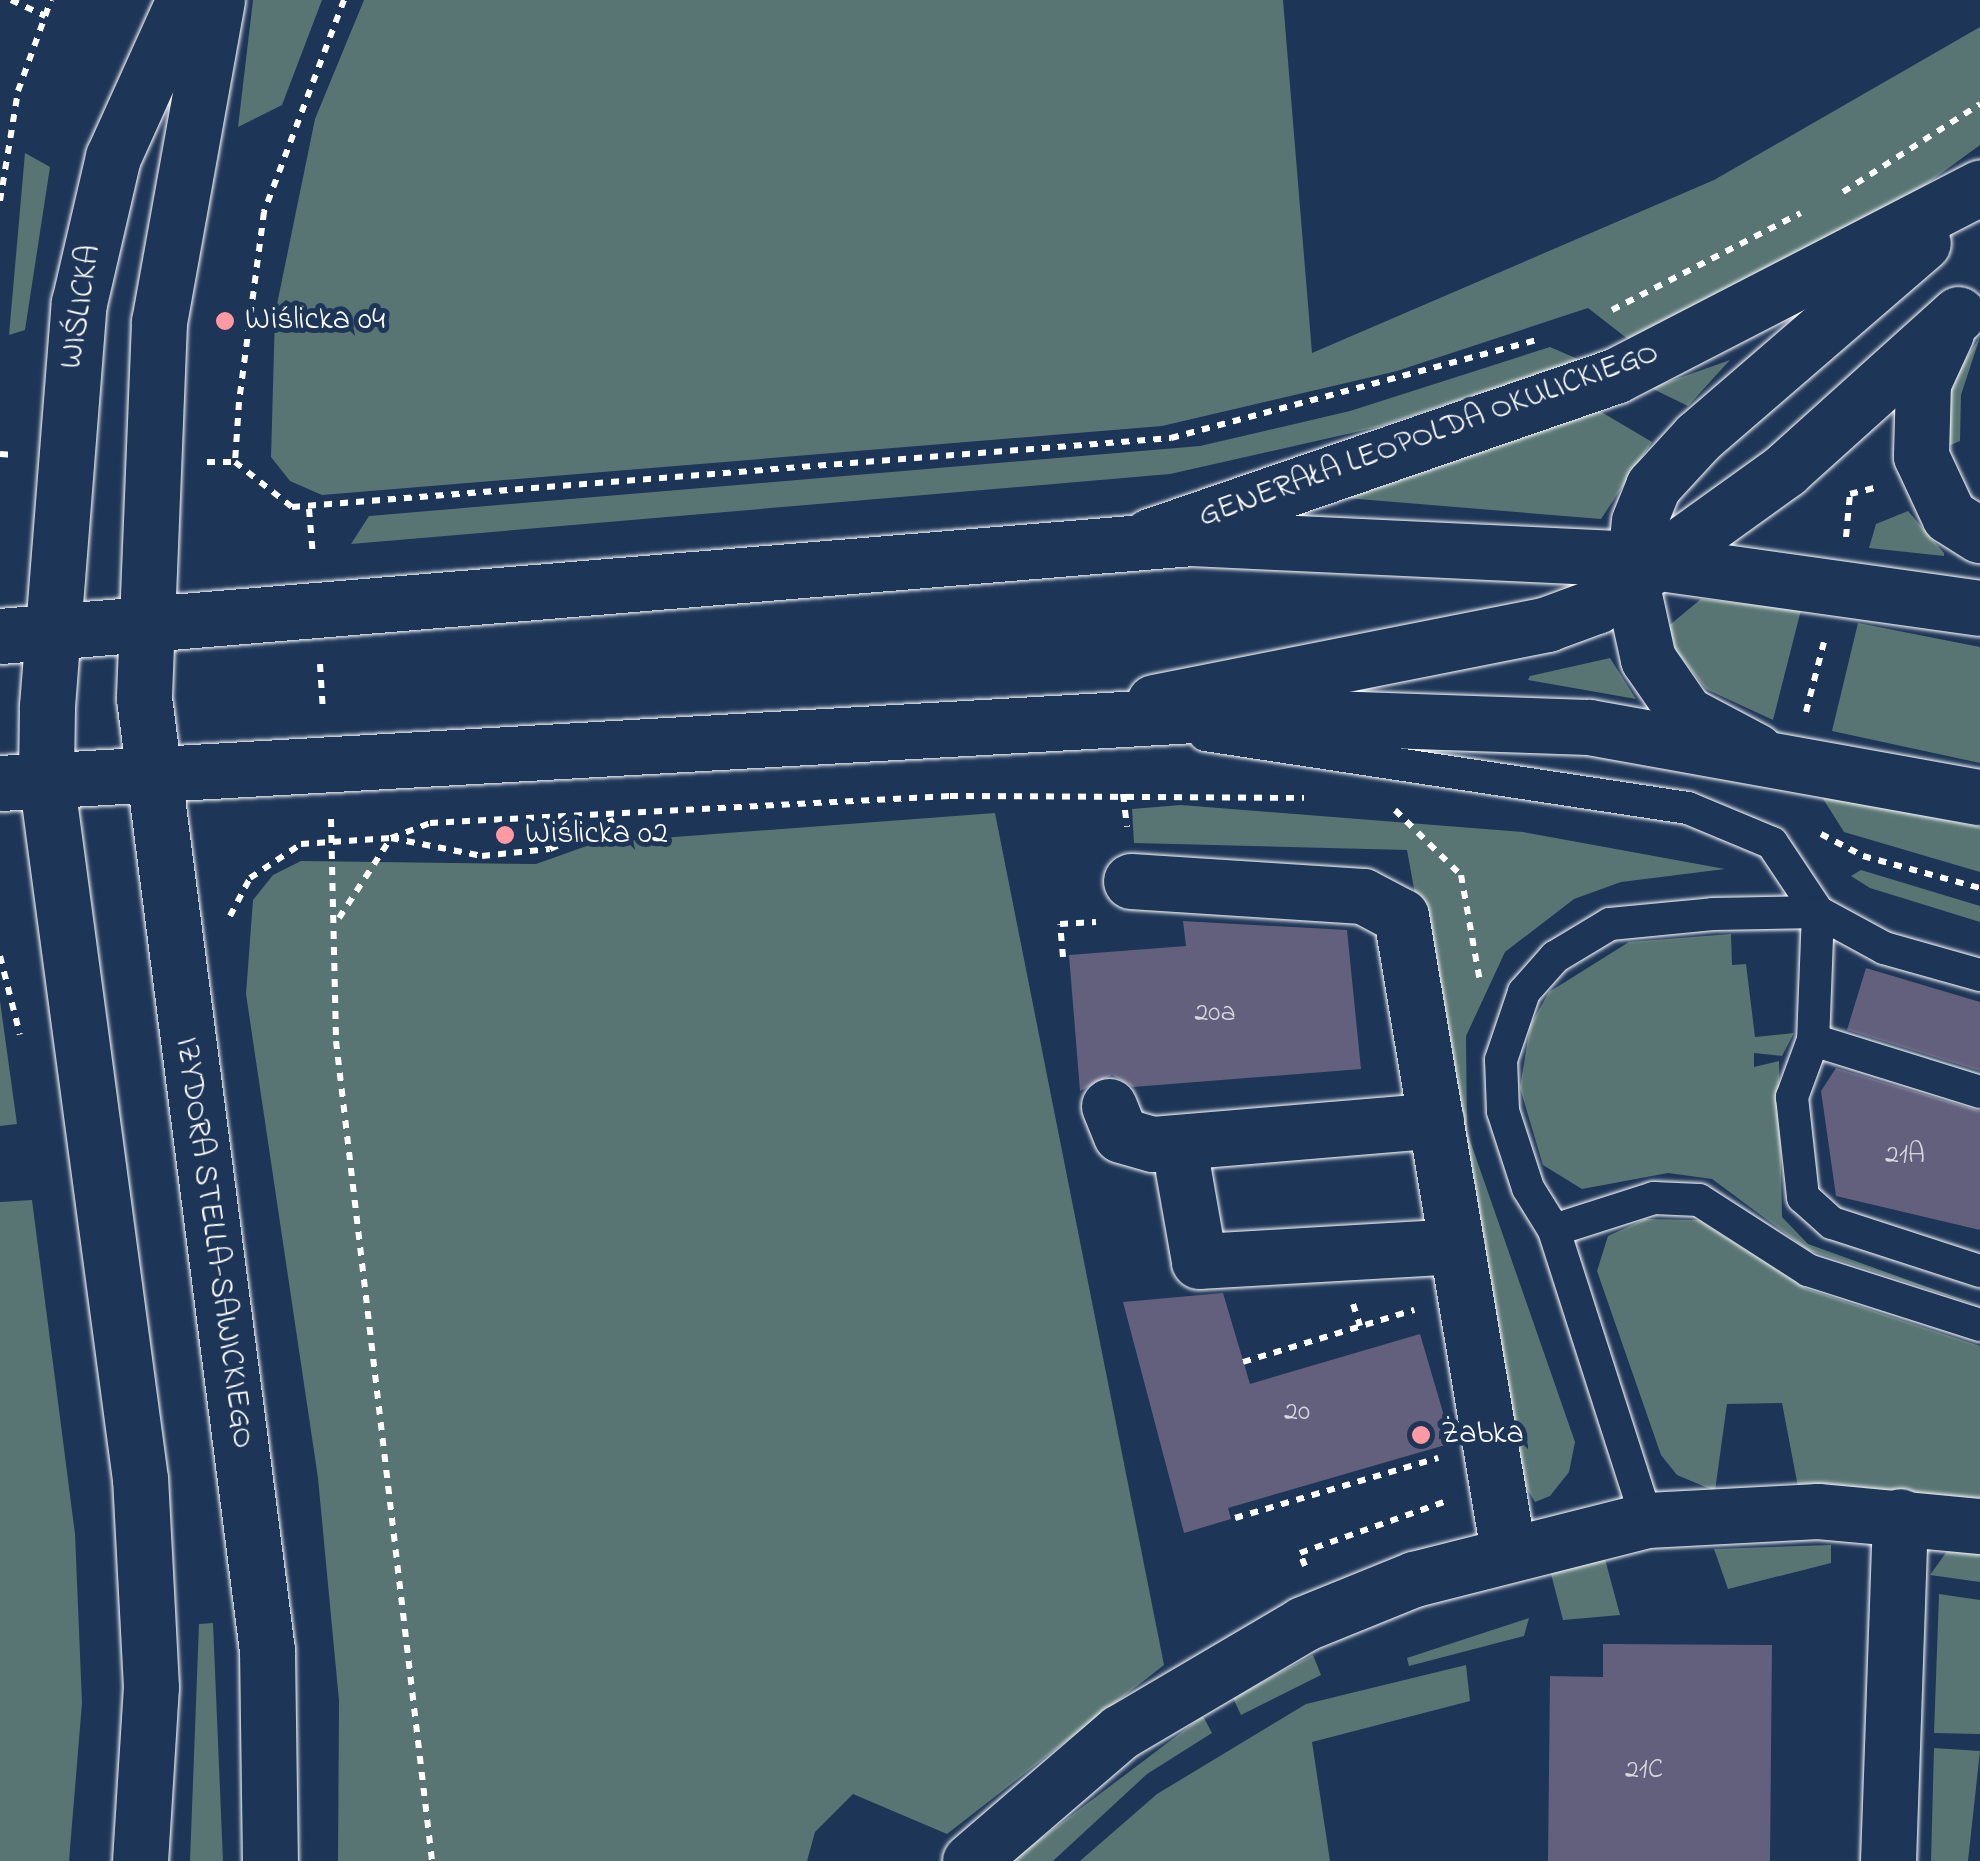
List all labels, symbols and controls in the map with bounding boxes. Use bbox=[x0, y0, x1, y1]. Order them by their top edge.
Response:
street label: WIŚLICKA bbox=[53, 242, 111, 372]
place label: Wiślicka 04 bbox=[245, 302, 385, 340]
marker: Wiślicka 04 bbox=[214, 310, 236, 332]
street label: GENERAŁA LEOPOLDA OKULICKIEGO bbox=[1194, 335, 1664, 537]
place label: Wiślicka 02 bbox=[525, 816, 668, 854]
marker: Wiślicka 02 bbox=[494, 824, 516, 846]
house number: 20a bbox=[1194, 997, 1236, 1031]
street label: IZYDORA STELLA-SAWICKIEGO bbox=[165, 1035, 261, 1451]
house number: 21A bbox=[1885, 1139, 1925, 1173]
house number: 20 bbox=[1284, 1396, 1310, 1430]
place label: Żabka bbox=[1441, 1416, 1524, 1454]
marker: Żabka bbox=[1410, 1424, 1432, 1446]
house number: 21C bbox=[1625, 1754, 1663, 1788]

